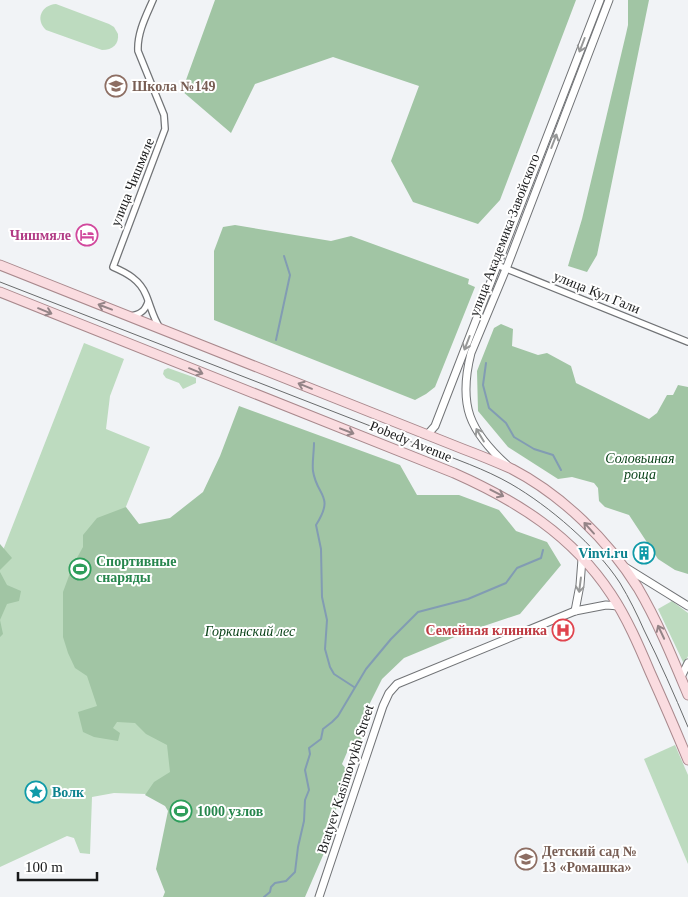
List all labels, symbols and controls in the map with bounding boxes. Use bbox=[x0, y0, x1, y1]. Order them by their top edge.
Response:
one-way arrow bbox=[577, 37, 586, 53]
school or university icon: Школа №149 bbox=[104, 74, 128, 98]
place label: Школа №149 bbox=[132, 79, 216, 94]
one-way arrow bbox=[550, 134, 559, 150]
street label: улица Чишмяле bbox=[108, 136, 157, 229]
street label: улица Академика Завойского bbox=[466, 152, 542, 319]
hotel icon: Чишмяле bbox=[75, 223, 99, 247]
place label: Чишмяле bbox=[10, 228, 71, 243]
street label: улица Кул Гали bbox=[551, 268, 643, 317]
one-way arrow bbox=[98, 301, 113, 310]
one-way arrow bbox=[37, 306, 52, 316]
one-way arrow bbox=[462, 335, 471, 351]
one-way arrow bbox=[188, 367, 203, 376]
one-way arrow bbox=[298, 381, 313, 390]
street label: Pobedy Avenue bbox=[368, 418, 454, 465]
one-way arrow bbox=[339, 426, 354, 436]
one-way arrow bbox=[474, 429, 484, 443]
park label: Соловьиная роща bbox=[605, 451, 675, 482]
one-way arrow bbox=[489, 489, 504, 498]
one-way arrow bbox=[583, 521, 595, 534]
building icon: Vinvi.ru bbox=[632, 541, 656, 565]
place label: Vinvi.ru bbox=[578, 546, 628, 561]
place label: Спортивные снаряды bbox=[96, 554, 177, 585]
sports icon: Спортивные снаряды bbox=[68, 557, 92, 581]
one-way arrow bbox=[575, 577, 585, 593]
hospital icon: Семейная клиника bbox=[551, 618, 575, 642]
place label: Семейная клиника bbox=[426, 623, 547, 638]
park label: Горкинский лес bbox=[204, 624, 296, 639]
one-way arrow bbox=[655, 625, 665, 640]
street label: Bratyev Kasimovykh Street bbox=[314, 703, 377, 855]
place icon: Волк bbox=[24, 780, 48, 804]
place label: Волк bbox=[52, 785, 85, 800]
sports icon: 1000 узлов bbox=[169, 799, 193, 823]
place label: 1000 узлов bbox=[197, 804, 264, 819]
place label: Детский сад № 13 «Ромашка» bbox=[542, 844, 637, 875]
school or university icon: Детский сад № 13 «Ромашка» bbox=[514, 847, 538, 871]
scale bar bbox=[18, 850, 96, 882]
text: 100 m bbox=[25, 859, 63, 875]

